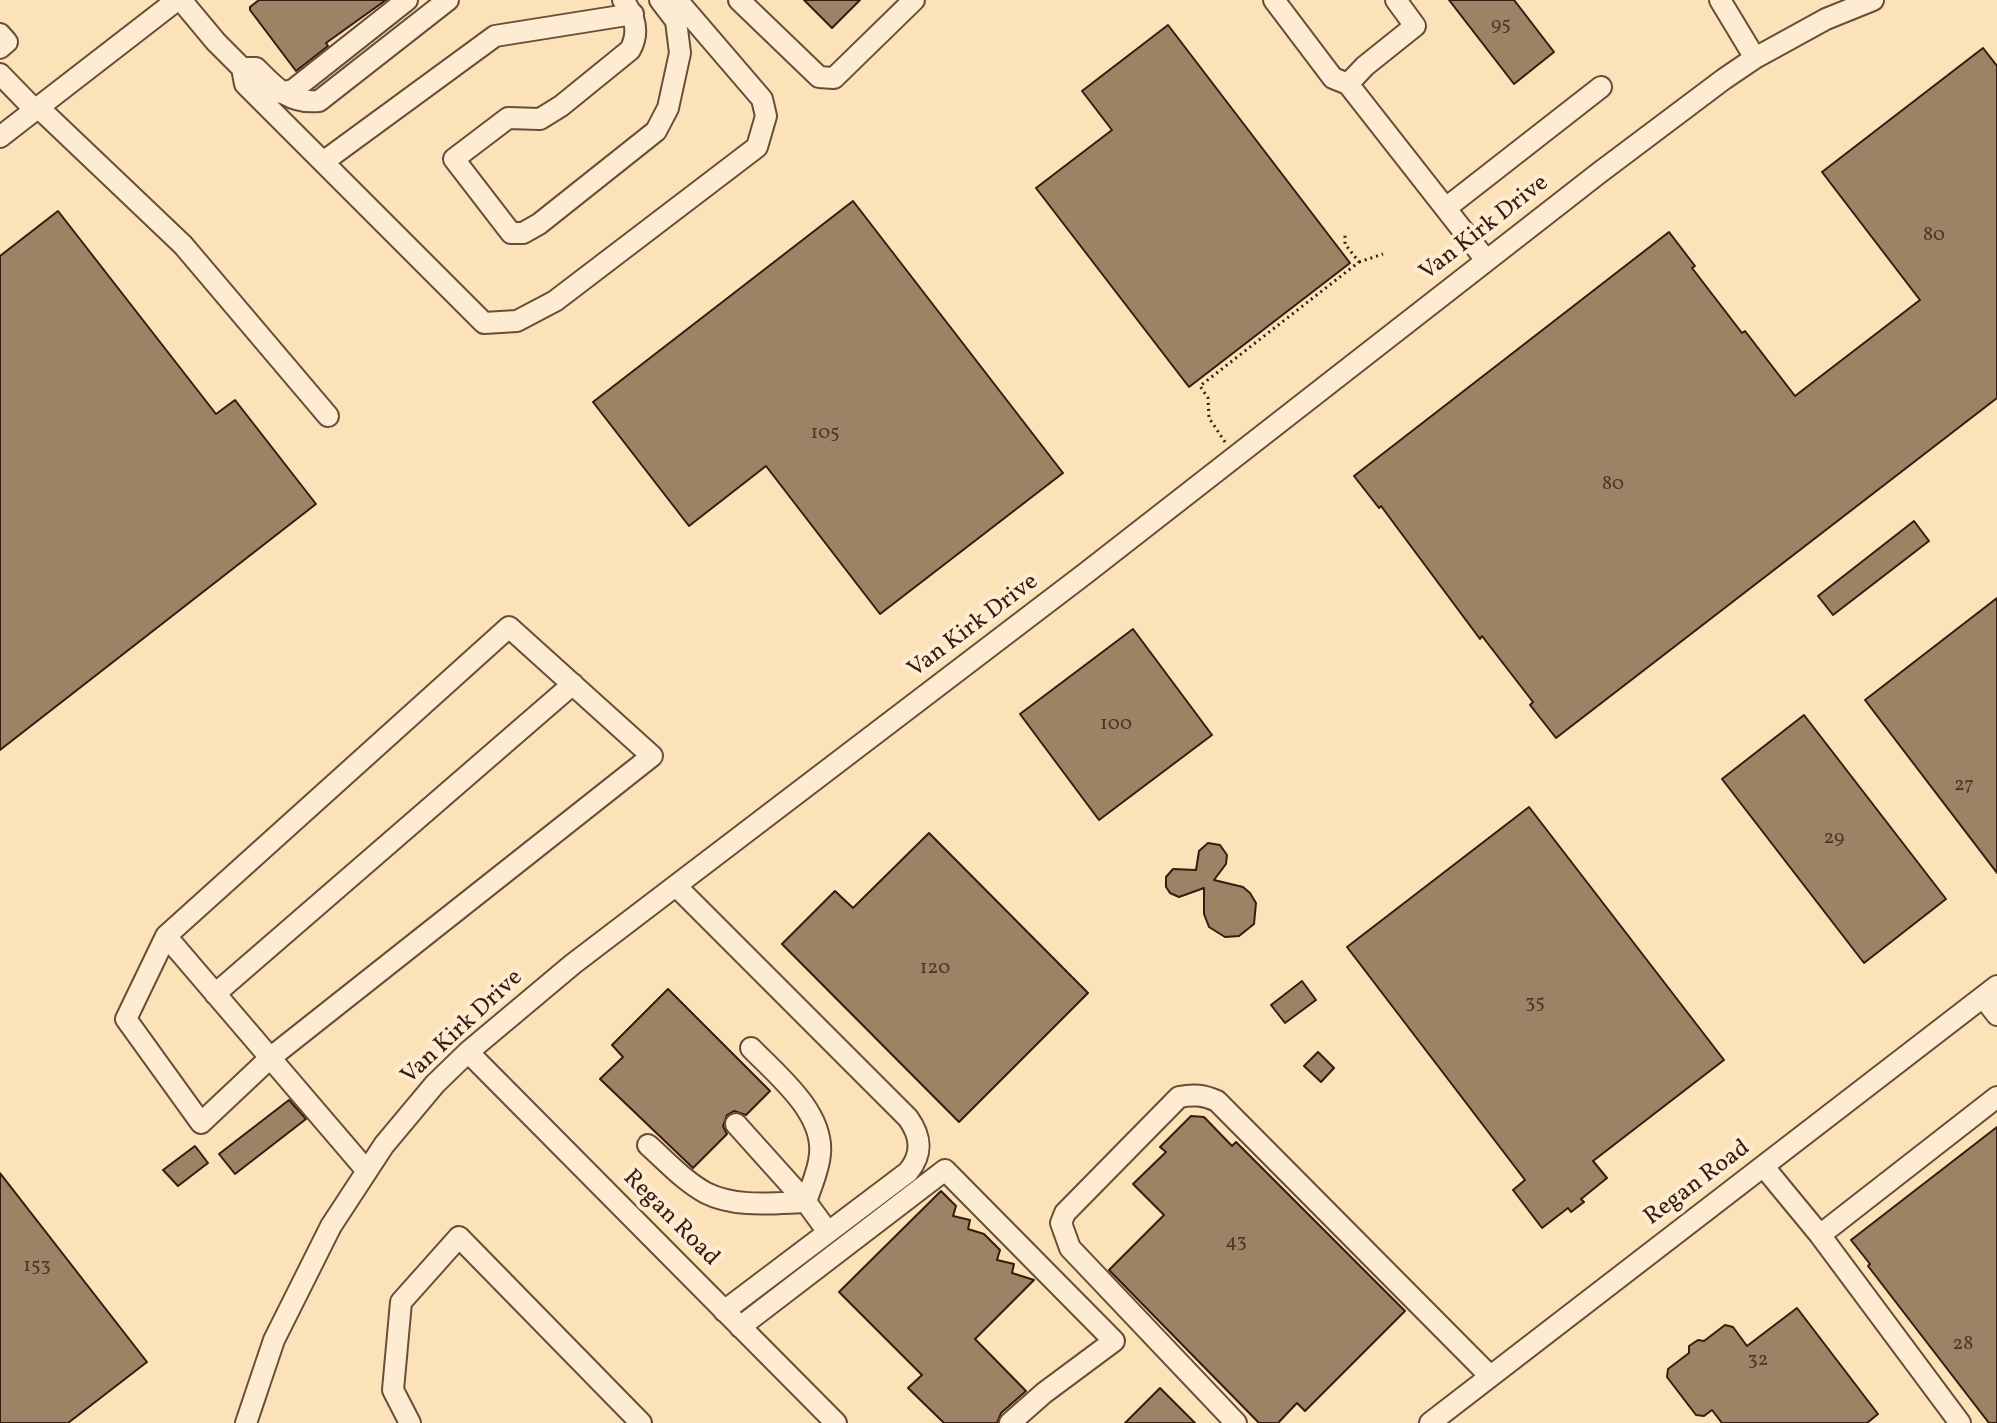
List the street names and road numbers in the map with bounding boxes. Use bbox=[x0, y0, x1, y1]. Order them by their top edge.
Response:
street label: Van Kirk Drive bbox=[1415, 170, 1555, 288]
street label: Van Kirk Drive bbox=[903, 569, 1045, 685]
street label: Van Kirk Drive bbox=[396, 964, 530, 1092]
street label: Regan Road bbox=[1639, 1135, 1757, 1233]
street label: Regan Road bbox=[616, 1165, 724, 1273]

